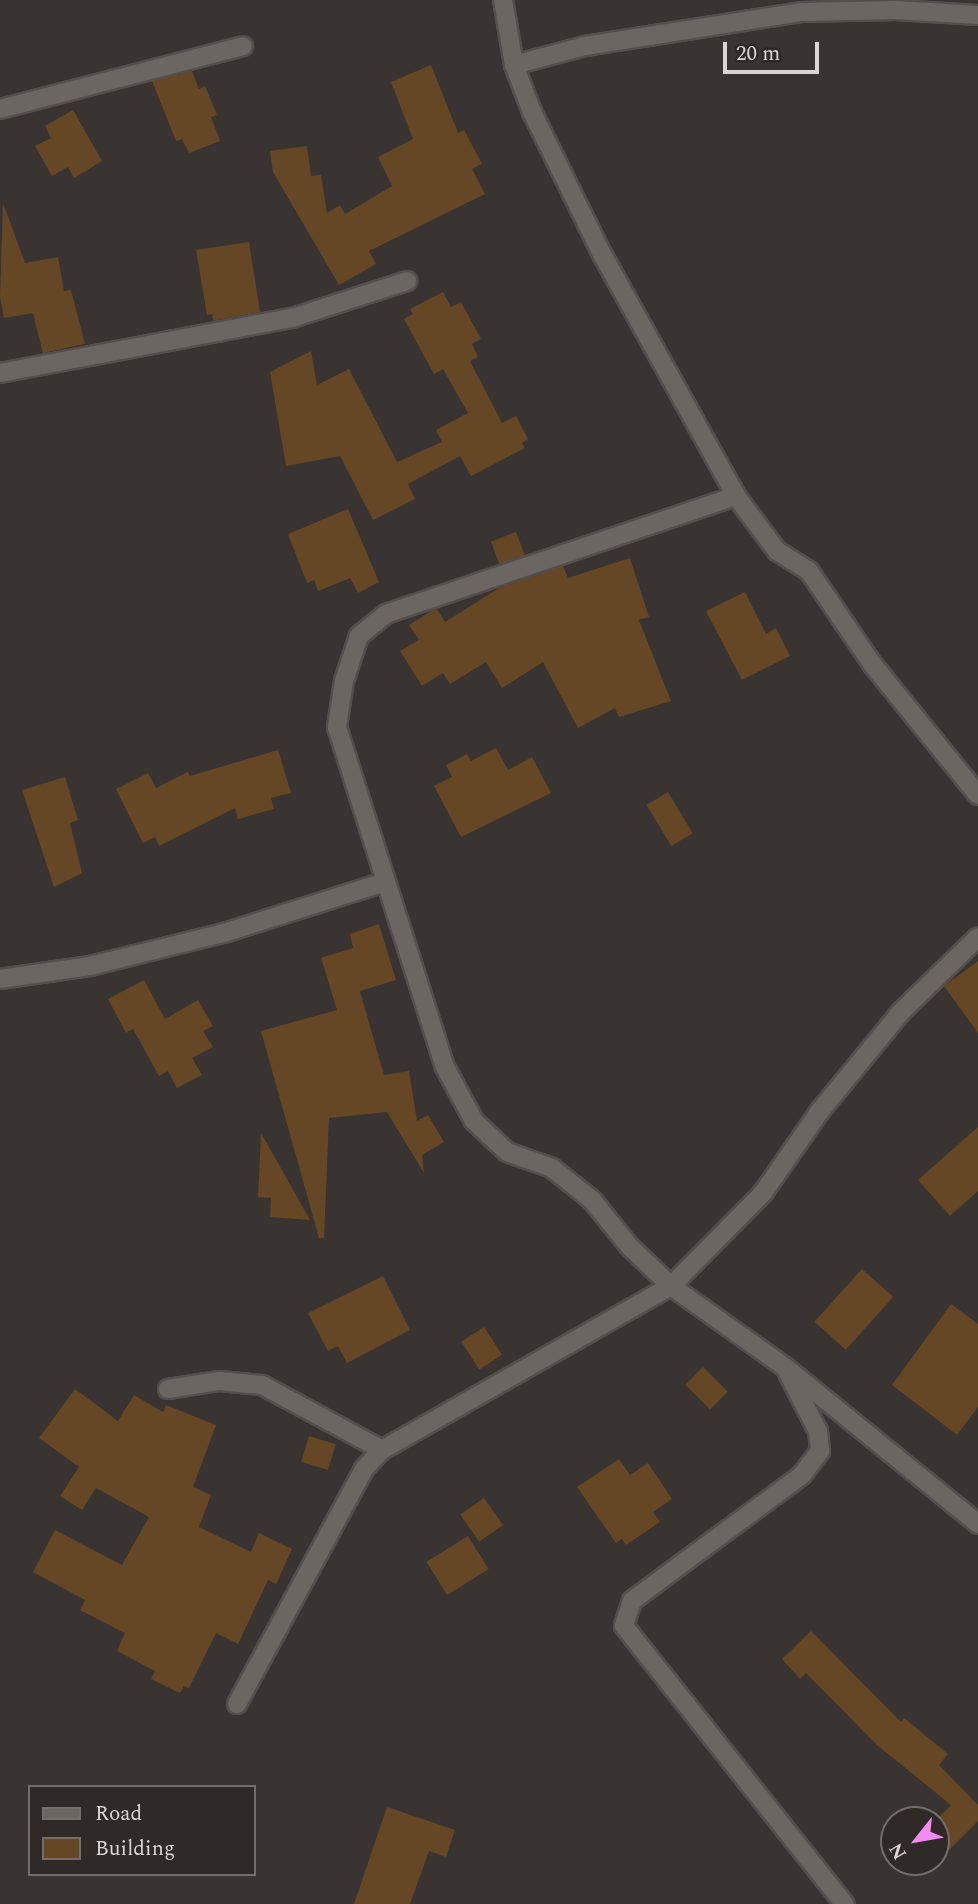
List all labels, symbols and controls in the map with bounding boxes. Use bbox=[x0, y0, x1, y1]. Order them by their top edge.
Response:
scale bar bbox=[726, 28, 822, 72]
text: 20 m bbox=[736, 38, 780, 70]
legend bbox=[28, 1785, 256, 1876]
text: Road bbox=[95, 1798, 142, 1830]
north arrow bbox=[880, 1806, 950, 1876]
text: Building bbox=[95, 1833, 175, 1865]
text: N bbox=[882, 1837, 915, 1865]

